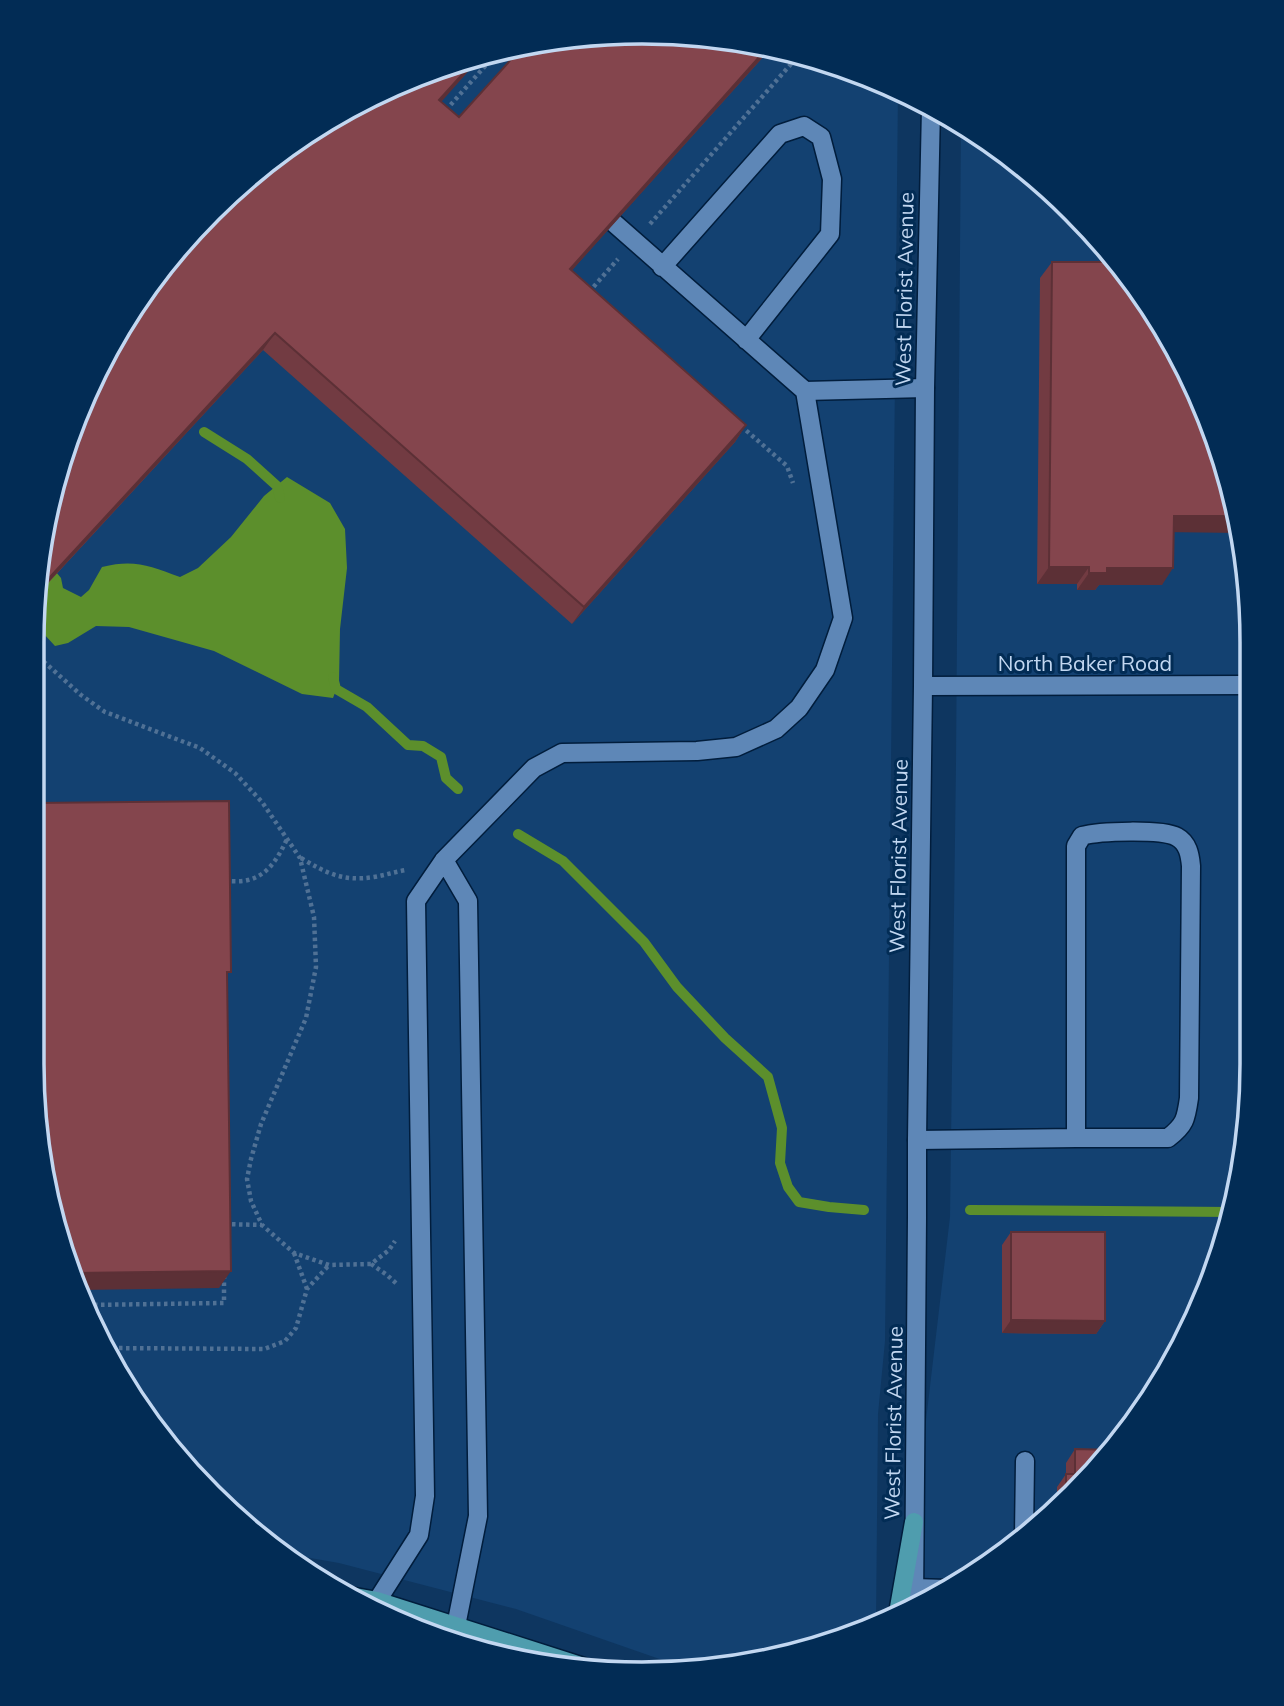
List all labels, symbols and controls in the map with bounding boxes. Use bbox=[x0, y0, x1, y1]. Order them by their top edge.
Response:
street label: West Florist Avenue bbox=[889, 192, 919, 386]
street label: North Baker Road bbox=[998, 650, 1172, 676]
street label: West Florist Avenue bbox=[883, 759, 913, 953]
street label: West Florist Avenue bbox=[878, 1326, 908, 1520]

